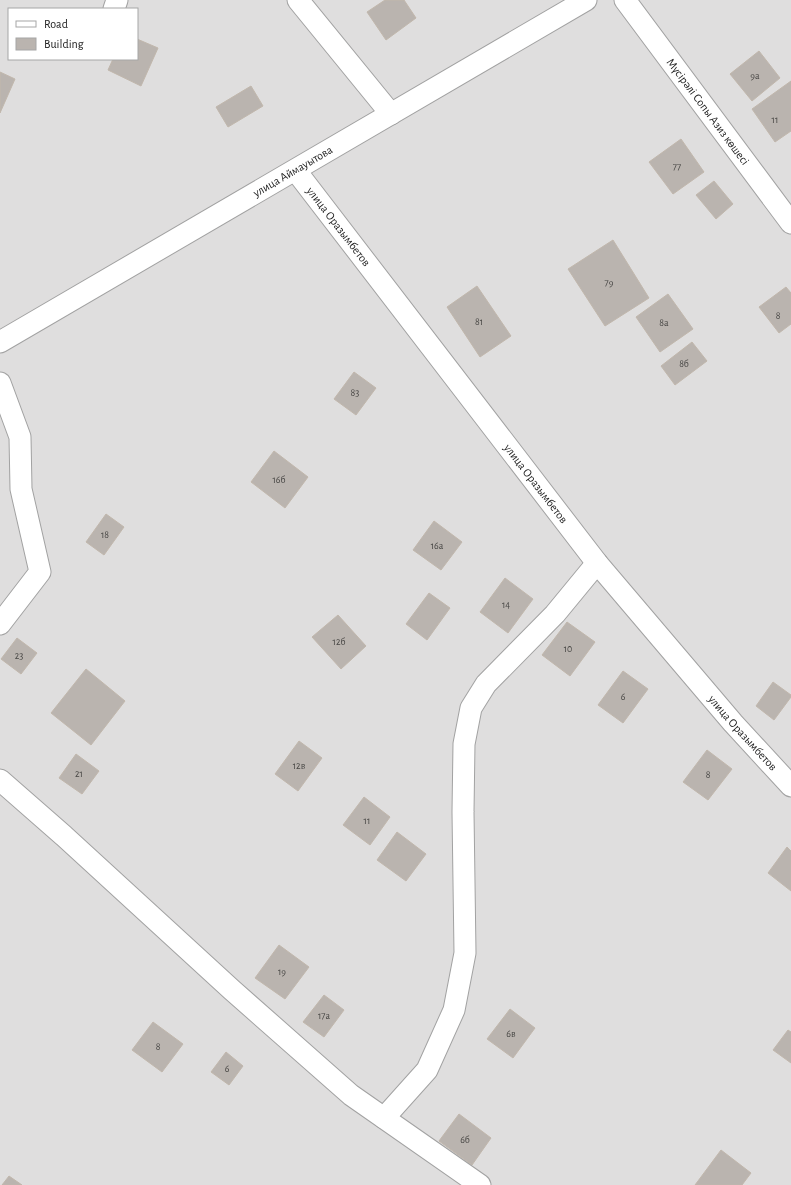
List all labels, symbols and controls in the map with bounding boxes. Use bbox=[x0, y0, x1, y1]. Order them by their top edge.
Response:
legend bbox=[8, 8, 138, 60]
text: Road bbox=[44, 18, 68, 30]
text: Building bbox=[44, 38, 84, 50]
street label: Мүсірәлі Сопы Азиз көшесі bbox=[665, 56, 751, 167]
house number: 9а bbox=[750, 71, 760, 81]
house number: 11 bbox=[772, 115, 778, 125]
street label: улица Аймауытова bbox=[250, 143, 335, 200]
house number: 77 bbox=[673, 162, 681, 172]
street label: улица Оразымбетов bbox=[303, 184, 373, 269]
house number: 79 bbox=[605, 278, 614, 288]
house number: 8 bbox=[776, 311, 781, 321]
house number: 81 bbox=[475, 317, 483, 327]
house number: 8а bbox=[659, 318, 669, 328]
house number: 8б bbox=[679, 359, 689, 369]
house number: 83 bbox=[351, 388, 359, 398]
street label: улица Оразымбетов bbox=[500, 441, 570, 526]
house number: 16б bbox=[272, 475, 286, 485]
house number: 18 bbox=[101, 530, 109, 540]
house number: 16а bbox=[431, 541, 444, 551]
house number: 14 bbox=[502, 600, 510, 610]
house number: 12б bbox=[333, 637, 346, 647]
house number: 10 bbox=[564, 644, 572, 654]
house number: 23 bbox=[15, 651, 23, 661]
house number: 6 bbox=[621, 692, 626, 702]
street label: улица Оразымбетов bbox=[705, 692, 780, 773]
house number: 12в bbox=[293, 761, 306, 771]
house number: 21 bbox=[75, 769, 83, 779]
house number: 8 bbox=[706, 770, 711, 780]
house number: 11 bbox=[364, 816, 370, 826]
house number: 19 bbox=[278, 967, 286, 977]
house number: 17а bbox=[318, 1011, 331, 1021]
house number: 6в bbox=[506, 1029, 516, 1039]
house number: 8 bbox=[156, 1042, 161, 1052]
house number: 6 bbox=[225, 1064, 230, 1074]
house number: 6б bbox=[460, 1135, 470, 1145]

